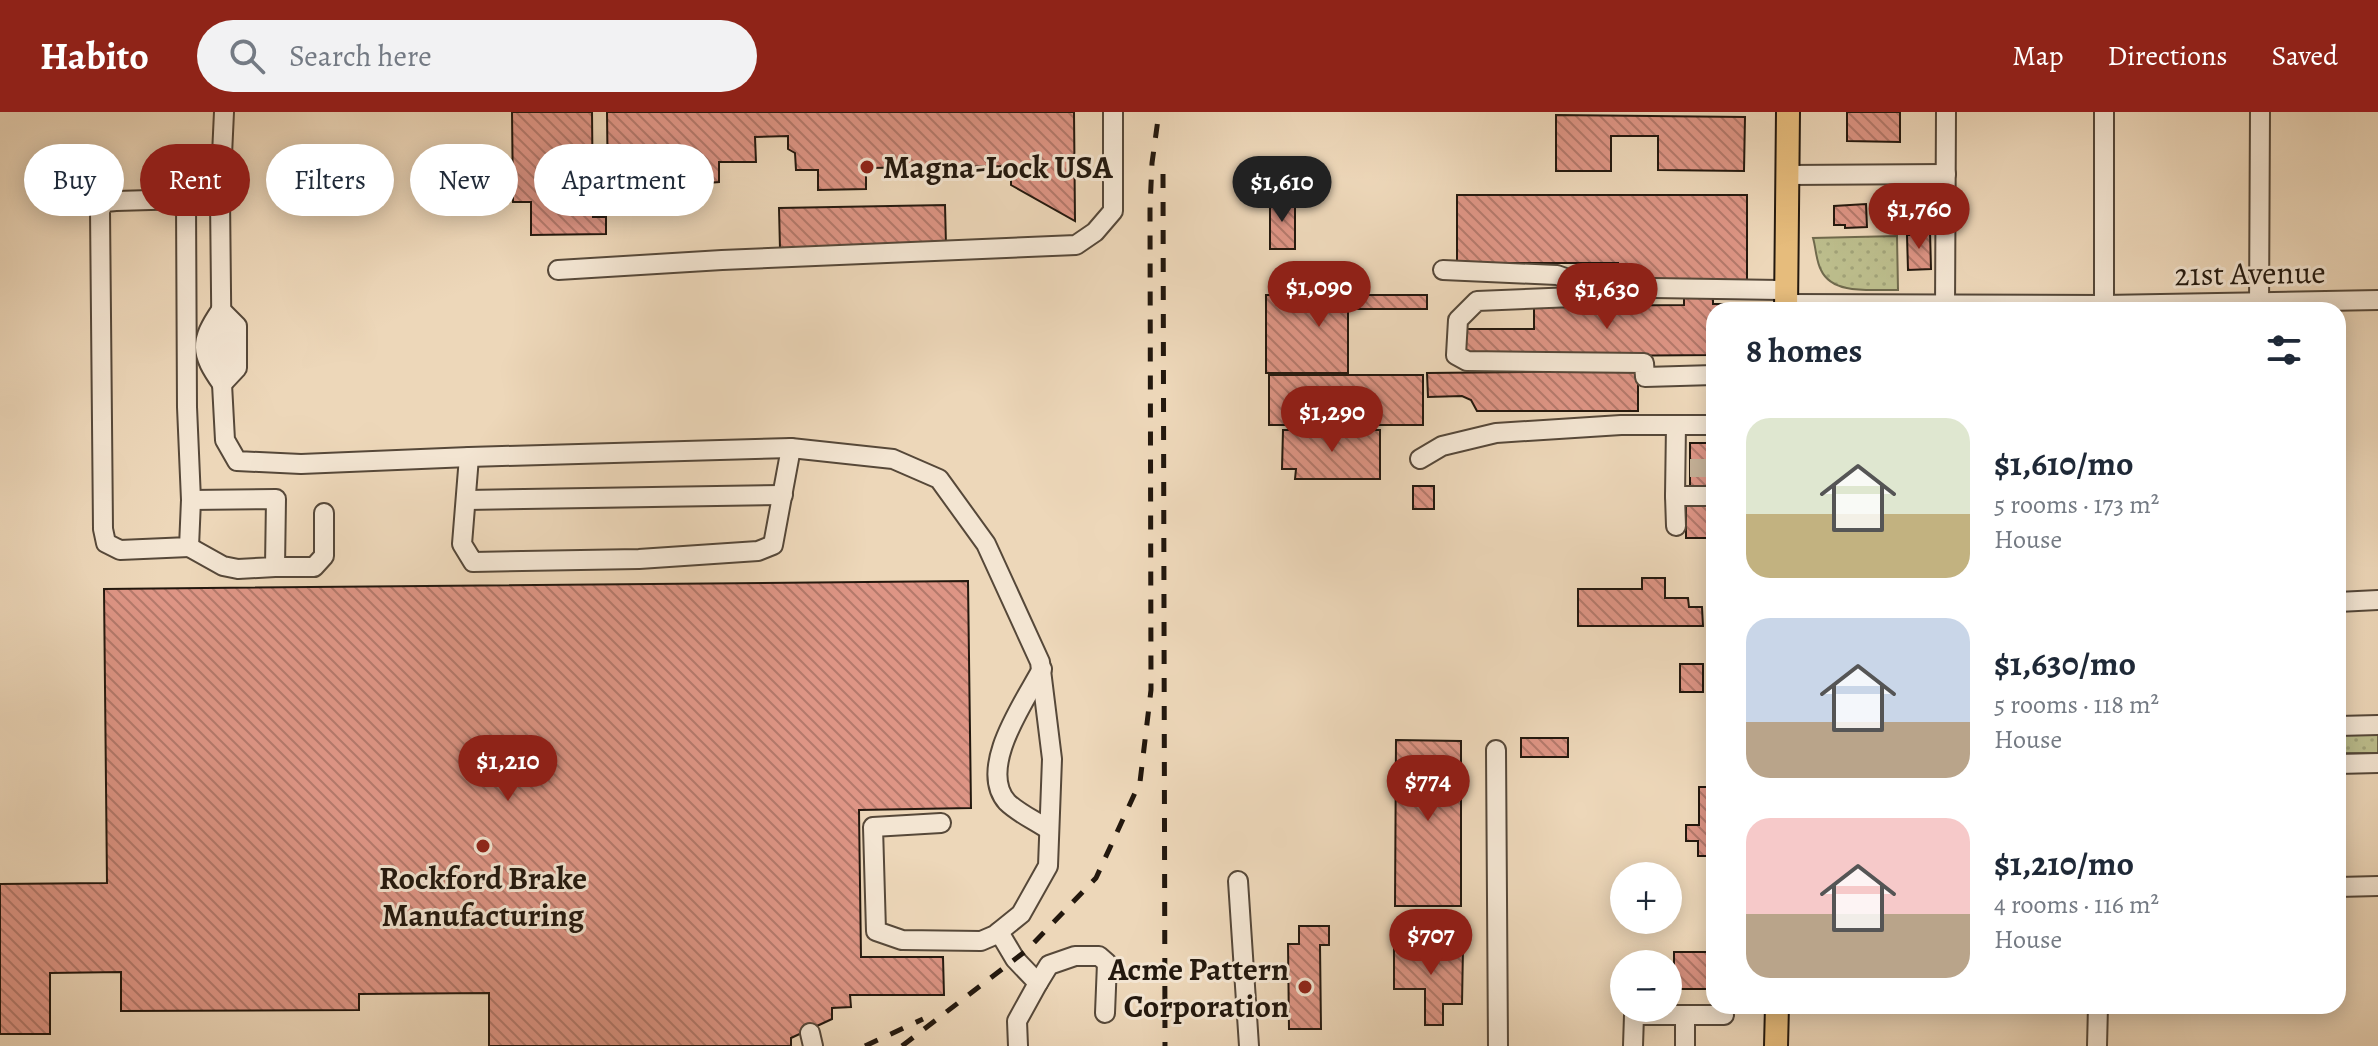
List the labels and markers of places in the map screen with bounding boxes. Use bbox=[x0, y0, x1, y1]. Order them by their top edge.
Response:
place label: Magna-Lock USA bbox=[883, 145, 1114, 189]
pin: $1,610 bbox=[1217, 156, 1347, 224]
marker: Magna-Lock USA bbox=[858, 158, 876, 176]
pin: $1,760 bbox=[1854, 183, 1984, 251]
pin: $1,090 bbox=[1254, 261, 1384, 329]
pin: $1,630 bbox=[1542, 263, 1672, 331]
pin: $1,290 bbox=[1267, 386, 1397, 454]
pin: $1,210 bbox=[443, 735, 573, 803]
pin: $774 bbox=[1381, 755, 1475, 823]
marker: Rockford Brake Manufacturing bbox=[474, 837, 492, 855]
place label: Rockford Brake Manufacturing bbox=[379, 856, 587, 937]
pin: $707 bbox=[1384, 909, 1478, 977]
place label: Acme Pattern Corporation bbox=[1107, 947, 1289, 1028]
marker: Acme Pattern Corporation bbox=[1296, 978, 1314, 996]

